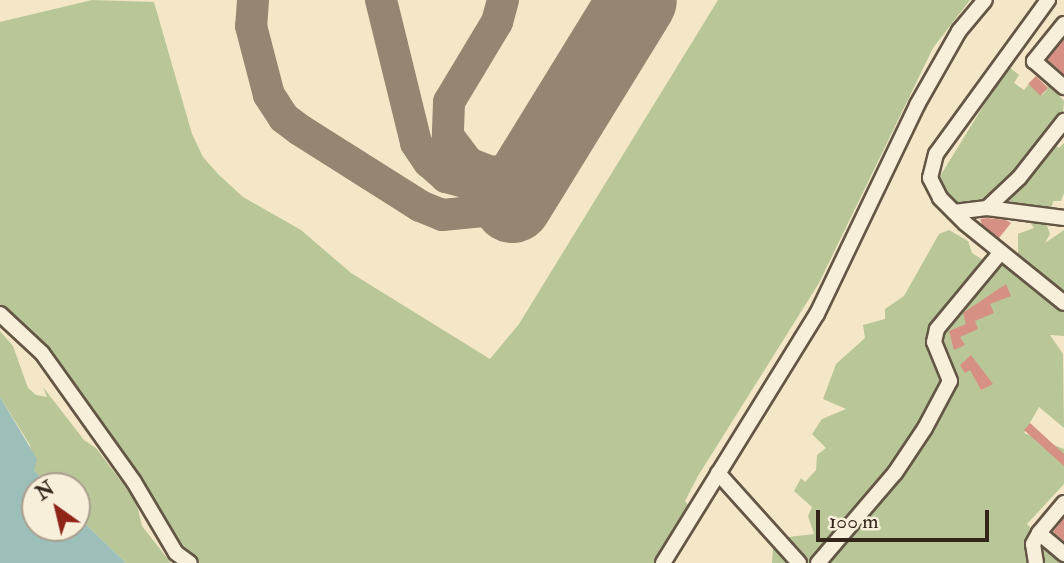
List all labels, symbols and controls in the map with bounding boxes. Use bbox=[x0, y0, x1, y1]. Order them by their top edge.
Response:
north arrow bbox=[21, 472, 91, 542]
text: N bbox=[32, 477, 59, 506]
scale bar bbox=[819, 496, 992, 540]
text: 100 m bbox=[829, 508, 879, 535]

